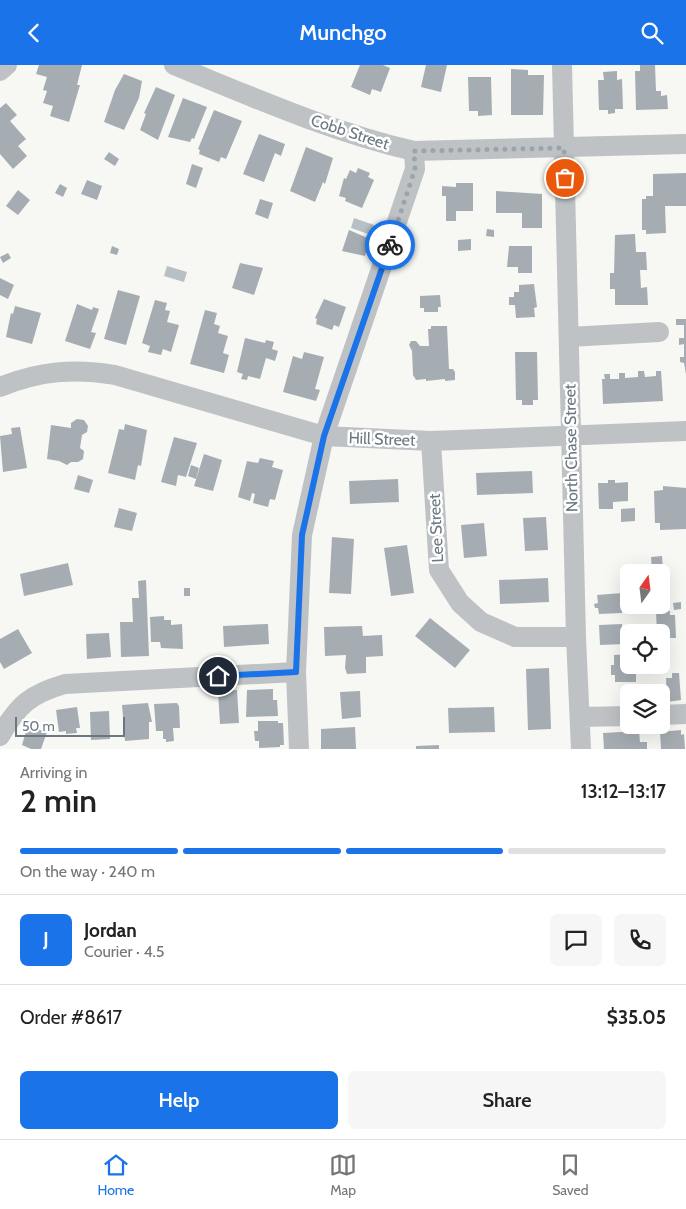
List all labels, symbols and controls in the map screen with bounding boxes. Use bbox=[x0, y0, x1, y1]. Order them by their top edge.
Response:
icon: back bbox=[20, 19, 48, 47]
text: Munchgo bbox=[299, 19, 387, 46]
icon: search bbox=[638, 19, 666, 47]
street label: Cobb Street bbox=[309, 110, 392, 154]
pin bbox=[544, 157, 586, 199]
icon: bag bbox=[551, 164, 579, 192]
courier bbox=[365, 220, 415, 270]
icon: bike bbox=[376, 231, 404, 259]
street label: North Chase Street bbox=[560, 383, 582, 512]
street label: Hill Street bbox=[348, 428, 416, 450]
street label: Lee Street bbox=[425, 492, 447, 563]
north arrow bbox=[620, 564, 670, 614]
map controls bbox=[620, 564, 670, 734]
button: locate bbox=[620, 624, 670, 674]
pin bbox=[197, 655, 239, 697]
icon: home bbox=[204, 662, 232, 690]
button: layers bbox=[620, 684, 670, 734]
scale bar bbox=[15, 714, 125, 737]
text: 50 m bbox=[22, 717, 55, 735]
text: Arriving in bbox=[20, 763, 87, 782]
text: 13:12–13:17 bbox=[581, 780, 666, 803]
text: 2 min bbox=[20, 781, 97, 820]
text: On the way · 240 m bbox=[20, 862, 155, 881]
button: chat bbox=[550, 914, 602, 966]
button: phone bbox=[614, 914, 666, 966]
text: Jordan bbox=[84, 919, 137, 942]
text: J bbox=[43, 928, 49, 951]
text: Courier · 4.5 bbox=[84, 942, 165, 961]
text: Order #8617 bbox=[20, 1006, 122, 1029]
text: $35.05 bbox=[607, 1006, 666, 1029]
button: Help bbox=[20, 1071, 338, 1129]
button: Share bbox=[348, 1071, 666, 1129]
tab: Home bbox=[97, 1151, 134, 1199]
tab: Map bbox=[329, 1151, 357, 1199]
tab: Saved bbox=[552, 1151, 589, 1199]

